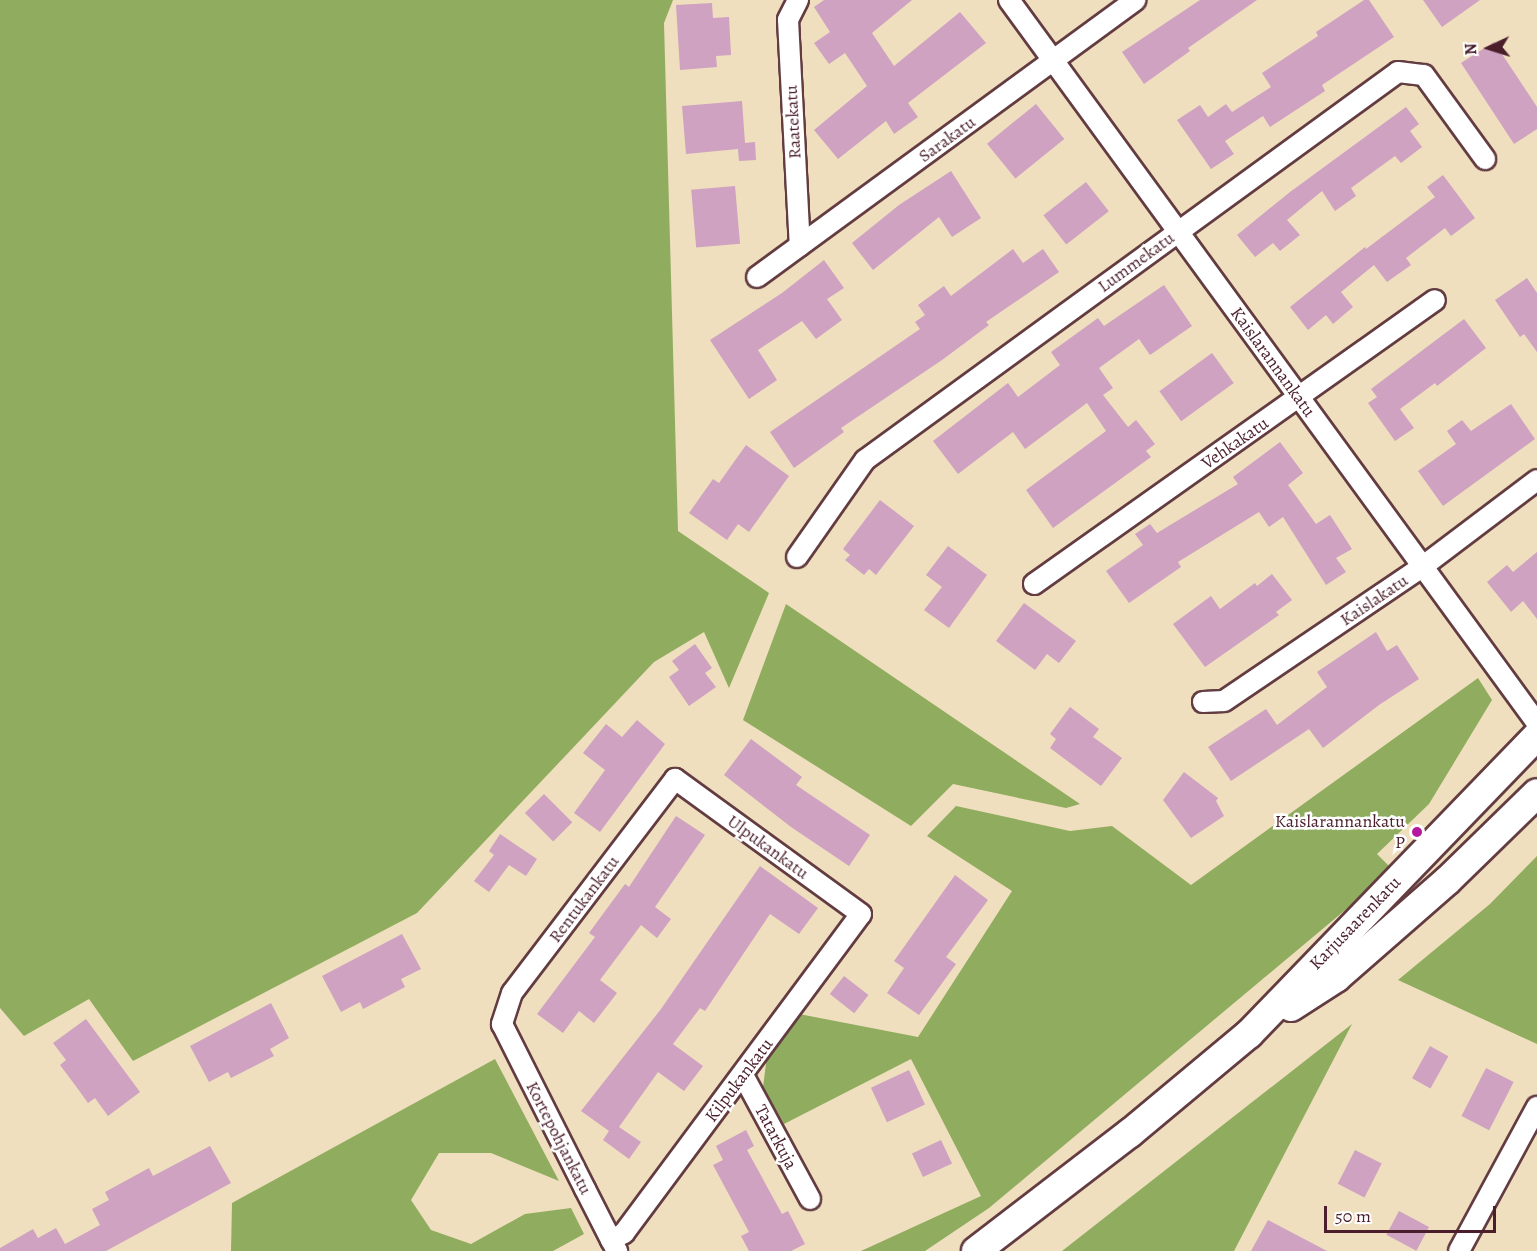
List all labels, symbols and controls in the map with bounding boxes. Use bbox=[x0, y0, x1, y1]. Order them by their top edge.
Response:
north arrow bbox=[1459, 18, 1519, 78]
text: N bbox=[1460, 43, 1482, 56]
street label: Raatekatu bbox=[780, 84, 806, 160]
street label: Sarakatu bbox=[914, 111, 980, 167]
street label: Lummekatu bbox=[1093, 227, 1179, 297]
street label: Kaislarannankatu bbox=[1226, 303, 1320, 421]
street label: Vehkakatu bbox=[1197, 412, 1273, 474]
street label: Kaislakatu bbox=[1336, 569, 1412, 631]
street label: Ulpukankatu bbox=[723, 810, 813, 884]
place label: Kaislarannankatu P bbox=[1275, 811, 1405, 854]
marker: Kaislarannankatu P bbox=[1410, 825, 1424, 839]
street label: Rentukankatu bbox=[544, 851, 624, 947]
street label: Karjusaarenkatu bbox=[1305, 872, 1405, 974]
street label: Kilpukankatu bbox=[700, 1034, 778, 1126]
street label: Kortepohjankatu bbox=[521, 1078, 597, 1198]
street label: Tatarkuja bbox=[750, 1101, 802, 1173]
scale bar bbox=[1327, 1194, 1500, 1232]
text: 50 m bbox=[1335, 1204, 1371, 1228]

